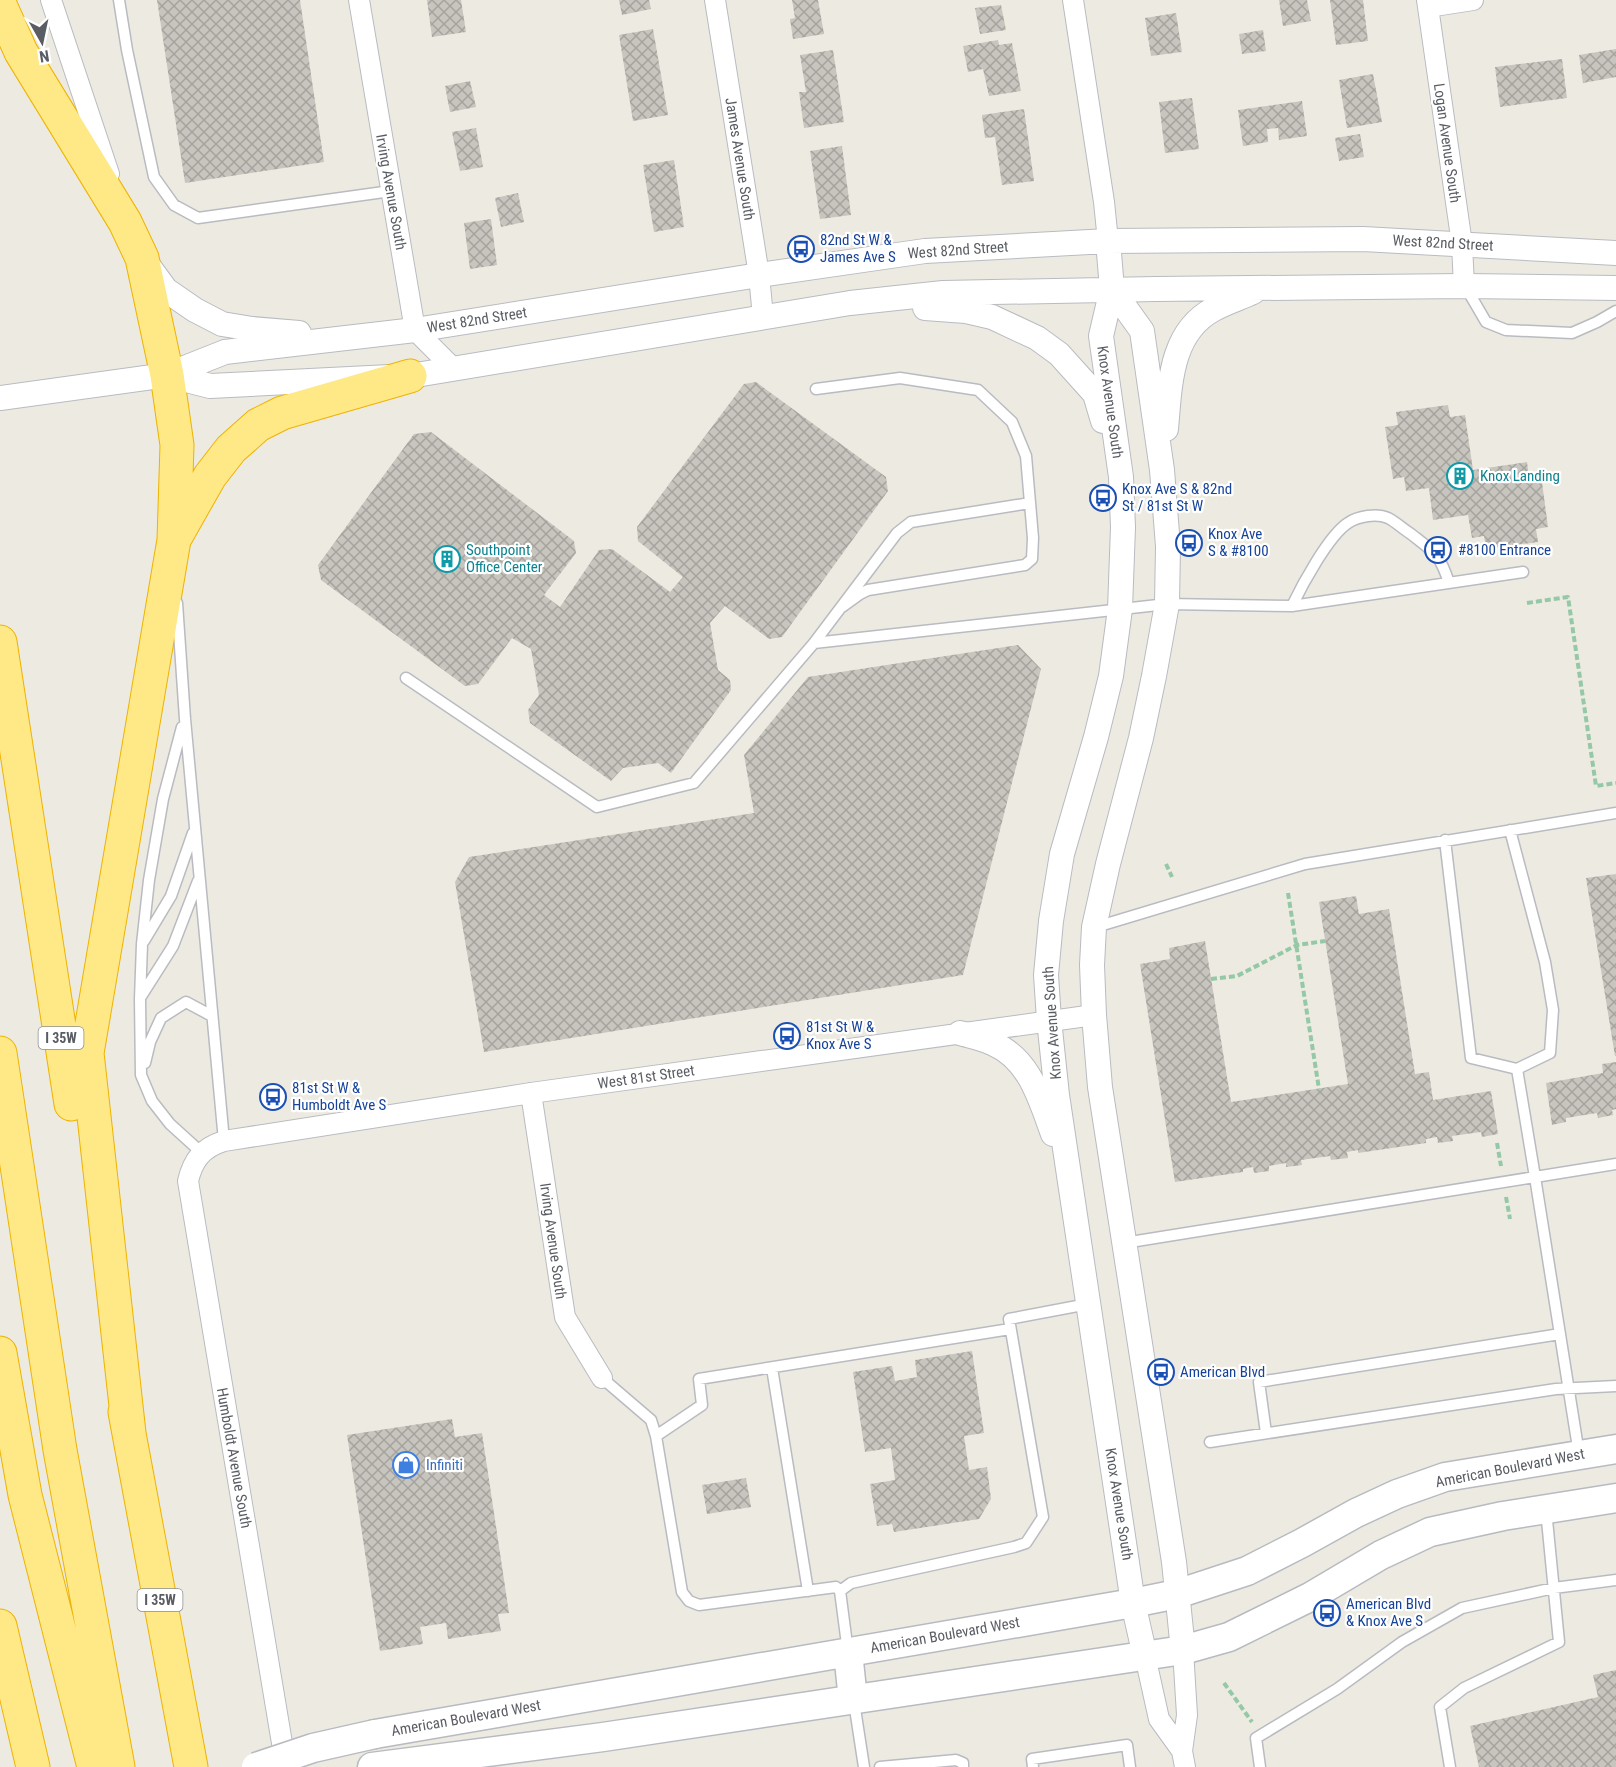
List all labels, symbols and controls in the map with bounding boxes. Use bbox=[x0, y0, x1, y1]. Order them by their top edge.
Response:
north arrow bbox=[12, 12, 72, 72]
text: N bbox=[38, 46, 51, 66]
street label: Logan Avenue South bbox=[1430, 82, 1464, 204]
street label: James Avenue South bbox=[721, 96, 759, 222]
street label: Irving Avenue South bbox=[372, 133, 410, 251]
place label: 82nd St W & James Ave S bbox=[820, 231, 896, 266]
street label: West 82nd Street bbox=[1392, 231, 1494, 255]
bus stop icon: 82nd St W & James Ave S bbox=[786, 234, 816, 264]
street label: West 82nd Street bbox=[907, 237, 1009, 263]
street label: West 82nd Street bbox=[426, 303, 528, 337]
street label: Knox Avenue South bbox=[1093, 345, 1127, 459]
building icon: Knox Landing bbox=[1445, 461, 1475, 491]
place label: Knox Landing bbox=[1480, 467, 1560, 485]
place label: Knox Ave S & 82nd St / 81st St W bbox=[1122, 480, 1232, 515]
bus stop icon: Knox Ave S & 82nd St / 81st St W bbox=[1088, 483, 1118, 513]
place label: Knox Ave S & #8100 bbox=[1208, 525, 1269, 560]
bus stop icon: Knox Ave S & #8100 bbox=[1174, 528, 1204, 558]
bus stop icon: #8100 Entrance bbox=[1423, 535, 1453, 565]
place label: Southpoint Office Center bbox=[466, 541, 543, 576]
place label: #8100 Entrance bbox=[1458, 541, 1551, 559]
building icon: Southpoint Office Center bbox=[432, 544, 462, 574]
street label: Knox Avenue South bbox=[1039, 966, 1065, 1080]
place label: 81st St W & Knox Ave S bbox=[806, 1018, 875, 1053]
bus stop icon: 81st St W & Knox Ave S bbox=[772, 1021, 802, 1051]
road number: I 35W bbox=[38, 1027, 84, 1049]
street label: West 81st Street bbox=[596, 1061, 696, 1093]
place label: 81st St W & Humboldt Ave S bbox=[292, 1079, 387, 1114]
bus stop icon: 81st St W & Humboldt Ave S bbox=[258, 1082, 288, 1112]
street label: Irving Avenue South bbox=[536, 1182, 570, 1300]
bus stop icon: American Blvd bbox=[1146, 1357, 1176, 1387]
place label: American Blvd bbox=[1180, 1363, 1265, 1381]
street label: Humboldt Avenue South bbox=[213, 1386, 255, 1530]
street label: American Boulevard West bbox=[1434, 1445, 1586, 1491]
street label: Knox Avenue South bbox=[1101, 1447, 1137, 1561]
shop icon: Infiniti bbox=[391, 1450, 421, 1480]
place label: Infiniti bbox=[426, 1456, 463, 1474]
road number: I 35W bbox=[138, 1589, 182, 1611]
place label: American Blvd & Knox Ave S bbox=[1346, 1595, 1431, 1630]
bus stop icon: American Blvd & Knox Ave S bbox=[1312, 1598, 1342, 1628]
street label: American Boulevard West bbox=[869, 1613, 1021, 1657]
street label: American Boulevard West bbox=[390, 1696, 542, 1740]

